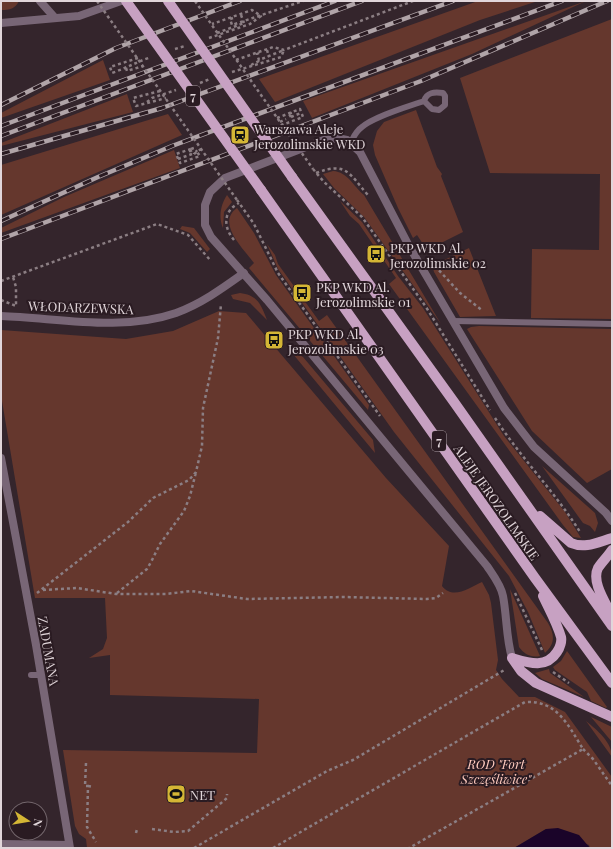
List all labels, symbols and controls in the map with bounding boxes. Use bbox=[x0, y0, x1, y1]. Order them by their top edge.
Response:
road number: 7 bbox=[186, 86, 200, 106]
place label: Warszawa Aleje Jerozolimskie WKD bbox=[253, 120, 365, 152]
station icon: Warszawa Aleje Jerozolimskie WKD bbox=[229, 124, 251, 146]
place label: PKP WKD Al. Jerozolimskie 02 bbox=[389, 239, 486, 271]
bus stop icon: PKP WKD Al. Jerozolimskie 02 bbox=[365, 243, 387, 265]
place label: PKP WKD Al. Jerozolimskie 01 bbox=[315, 278, 411, 310]
bus stop icon: PKP WKD Al. Jerozolimskie 01 bbox=[291, 282, 313, 304]
street label: WŁODARZEWSKA bbox=[27, 297, 135, 317]
place label: PKP WKD Al. Jerozolimskie 03 bbox=[287, 325, 384, 357]
bus stop icon: PKP WKD Al. Jerozolimskie 03 bbox=[263, 329, 285, 351]
road number: 7 bbox=[432, 431, 446, 451]
street label: ALEJE JEROZOLIMSKIE bbox=[450, 440, 543, 563]
street label: ZADUMANA bbox=[35, 615, 64, 688]
park label: ROD "Fort Szczęśliwice" bbox=[460, 755, 532, 787]
sports icon: NET bbox=[165, 783, 187, 805]
place label: NET bbox=[190, 786, 215, 803]
north arrow bbox=[8, 801, 48, 841]
text: N bbox=[30, 818, 46, 829]

